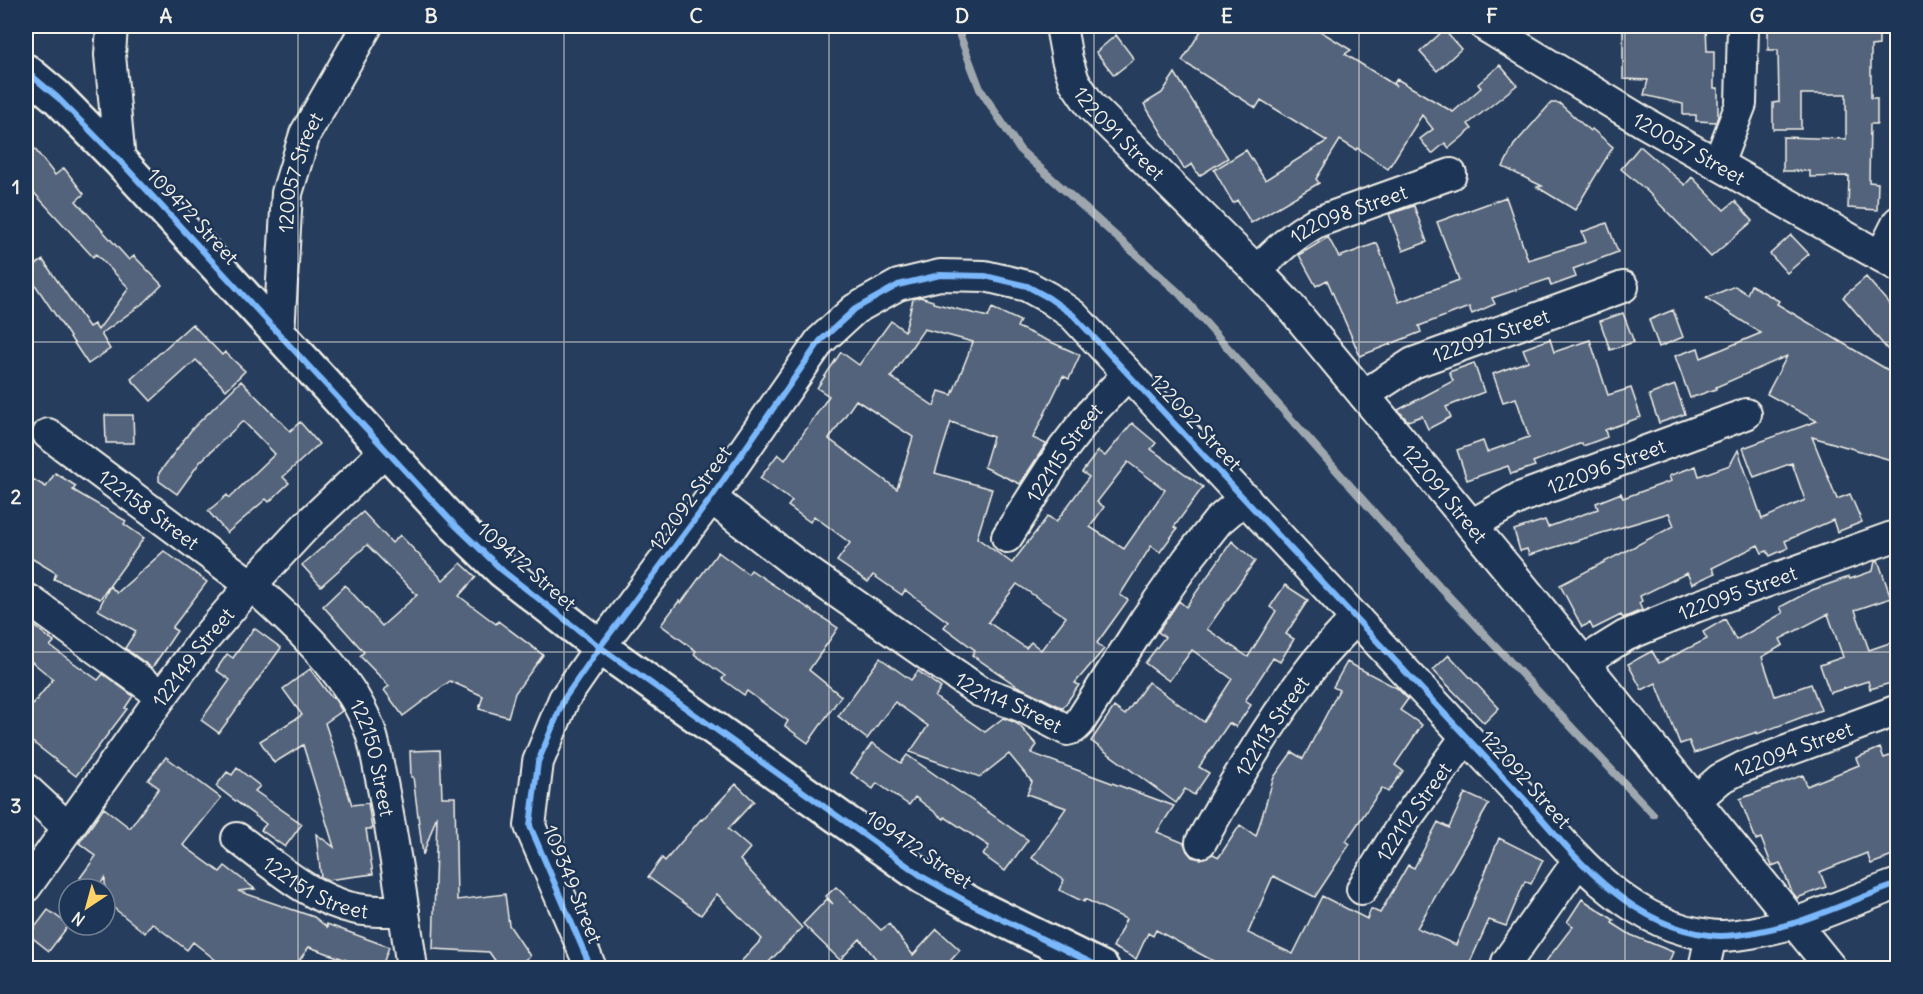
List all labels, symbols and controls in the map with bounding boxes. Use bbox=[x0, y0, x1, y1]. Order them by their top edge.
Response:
text: A bbox=[160, 3, 173, 28]
text: B bbox=[424, 3, 438, 28]
text: C bbox=[689, 3, 703, 28]
text: D bbox=[955, 3, 969, 28]
text: E bbox=[1221, 3, 1233, 28]
text: F bbox=[1486, 3, 1498, 28]
text: G bbox=[1750, 3, 1764, 28]
street label: 122091 Street bbox=[1069, 81, 1171, 185]
street label: 120057 Street bbox=[1629, 106, 1750, 190]
street label: 120057 Street bbox=[272, 107, 328, 233]
street label: 109472 Street bbox=[142, 163, 244, 270]
text: 1 bbox=[12, 174, 20, 199]
street label: 122098 Street bbox=[1284, 178, 1410, 248]
street label: 122097 Street bbox=[1429, 302, 1553, 368]
street label: 122092 Street bbox=[1145, 368, 1247, 476]
street label: 122115 Street bbox=[1020, 397, 1107, 506]
street label: 122096 Street bbox=[1544, 432, 1669, 499]
street label: 122091 Street bbox=[1397, 439, 1493, 548]
street label: 122092 Street bbox=[644, 440, 737, 555]
street label: 122158 Street bbox=[94, 464, 205, 555]
text: 2 bbox=[11, 484, 22, 509]
street label: 109472 Street bbox=[472, 516, 582, 616]
street label: 122095 Street bbox=[1674, 559, 1800, 625]
street label: 122149 Street bbox=[146, 602, 239, 711]
street label: 122114 Street bbox=[950, 666, 1067, 738]
street label: 122113 Street bbox=[1229, 670, 1314, 781]
street label: 122150 Street bbox=[345, 694, 401, 818]
street label: 122094 Street bbox=[1729, 715, 1856, 782]
street label: 122092 Street bbox=[1475, 725, 1577, 833]
street label: 122112 Street bbox=[1370, 757, 1456, 866]
text: 3 bbox=[10, 793, 22, 818]
street label: 109472 Street bbox=[861, 804, 977, 894]
street label: 109349 Street bbox=[538, 821, 608, 947]
street label: 122151 Street bbox=[258, 850, 370, 923]
north arrow bbox=[57, 877, 117, 937]
text: N bbox=[68, 908, 89, 930]

